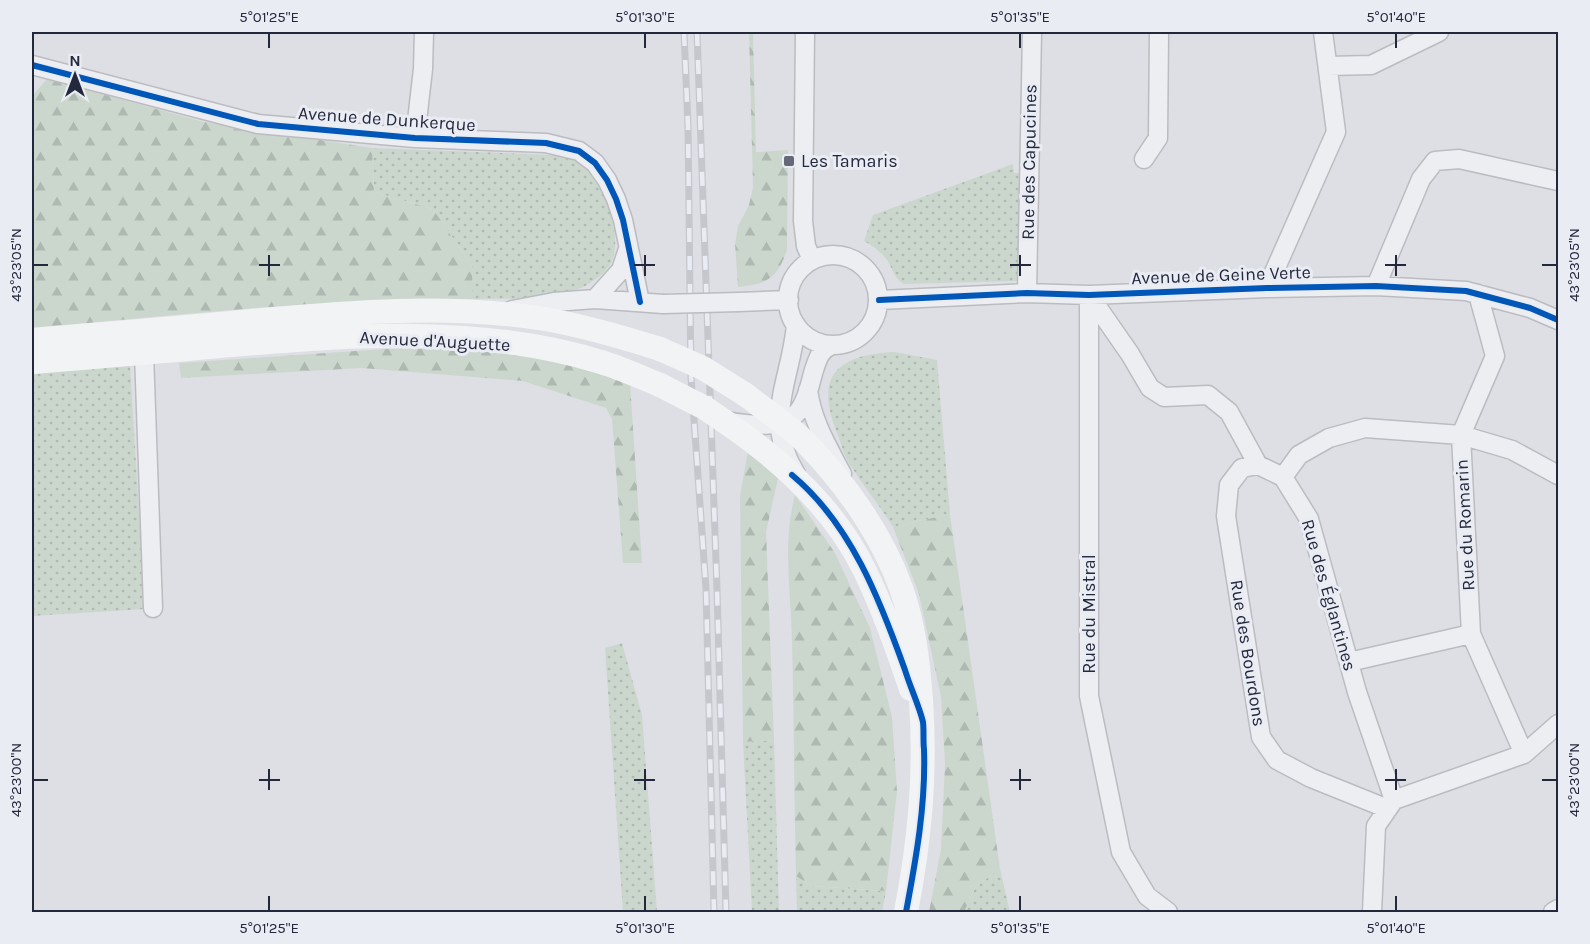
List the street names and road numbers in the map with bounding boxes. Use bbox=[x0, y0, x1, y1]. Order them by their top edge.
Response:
street label: Rue des Capucines bbox=[1017, 84, 1041, 240]
street label: Avenue de Dunkerque bbox=[297, 102, 477, 136]
street label: Avenue de Geine Verte bbox=[1131, 261, 1311, 289]
street label: Avenue d'Auguette bbox=[359, 326, 511, 356]
street label: Rue du Romarin bbox=[1451, 459, 1479, 591]
street label: Rue des Églantines bbox=[1297, 516, 1362, 673]
street label: Rue du Mistral bbox=[1078, 554, 1100, 674]
street label: Rue des Bourdons bbox=[1226, 578, 1270, 728]

